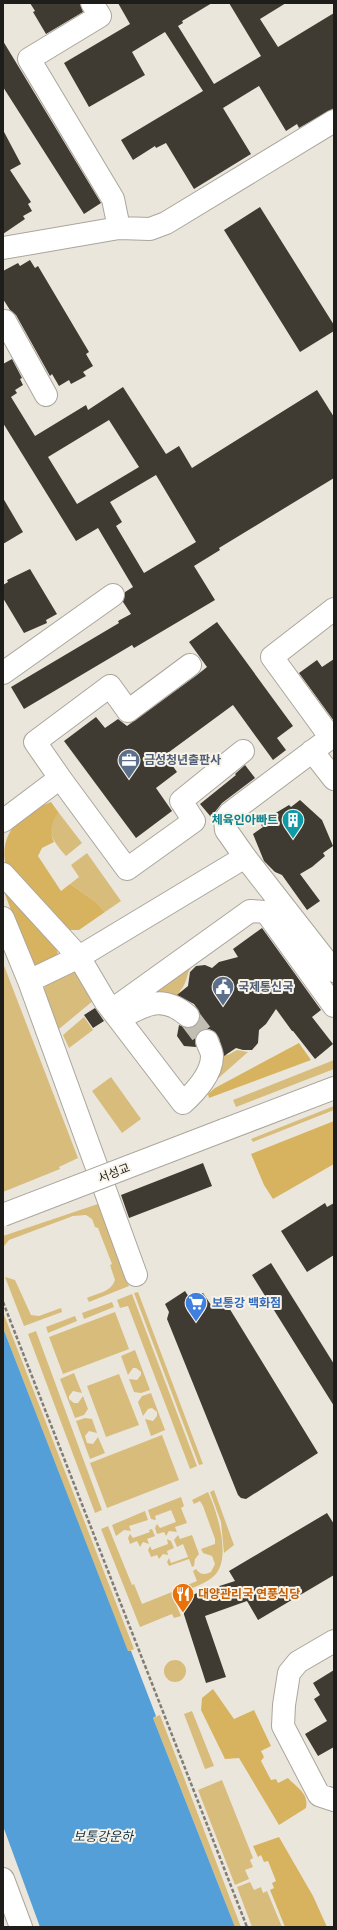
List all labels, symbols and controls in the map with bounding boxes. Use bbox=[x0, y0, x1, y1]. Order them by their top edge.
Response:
office icon: 금성청년출판사 bbox=[116, 747, 142, 780]
place label: 금성청년출판사 bbox=[144, 752, 221, 768]
building icon: 체육인아빠트 bbox=[280, 807, 306, 840]
place label: 체육인아빠트 bbox=[212, 812, 278, 828]
public building icon: 국제통신국 bbox=[210, 974, 236, 1007]
place label: 국제통신국 bbox=[238, 979, 293, 995]
street label: 서성교 bbox=[96, 1160, 132, 1186]
supermarket icon: 보통강 백화점 bbox=[183, 1290, 209, 1323]
place label: 보통강 백화점 bbox=[212, 1295, 281, 1311]
restaurant icon: 대양관리국 연풍식당 bbox=[170, 1581, 196, 1614]
place label: 대양관리국 연풍식당 bbox=[198, 1586, 300, 1602]
water label: 보통강운하 bbox=[73, 1828, 135, 1845]

